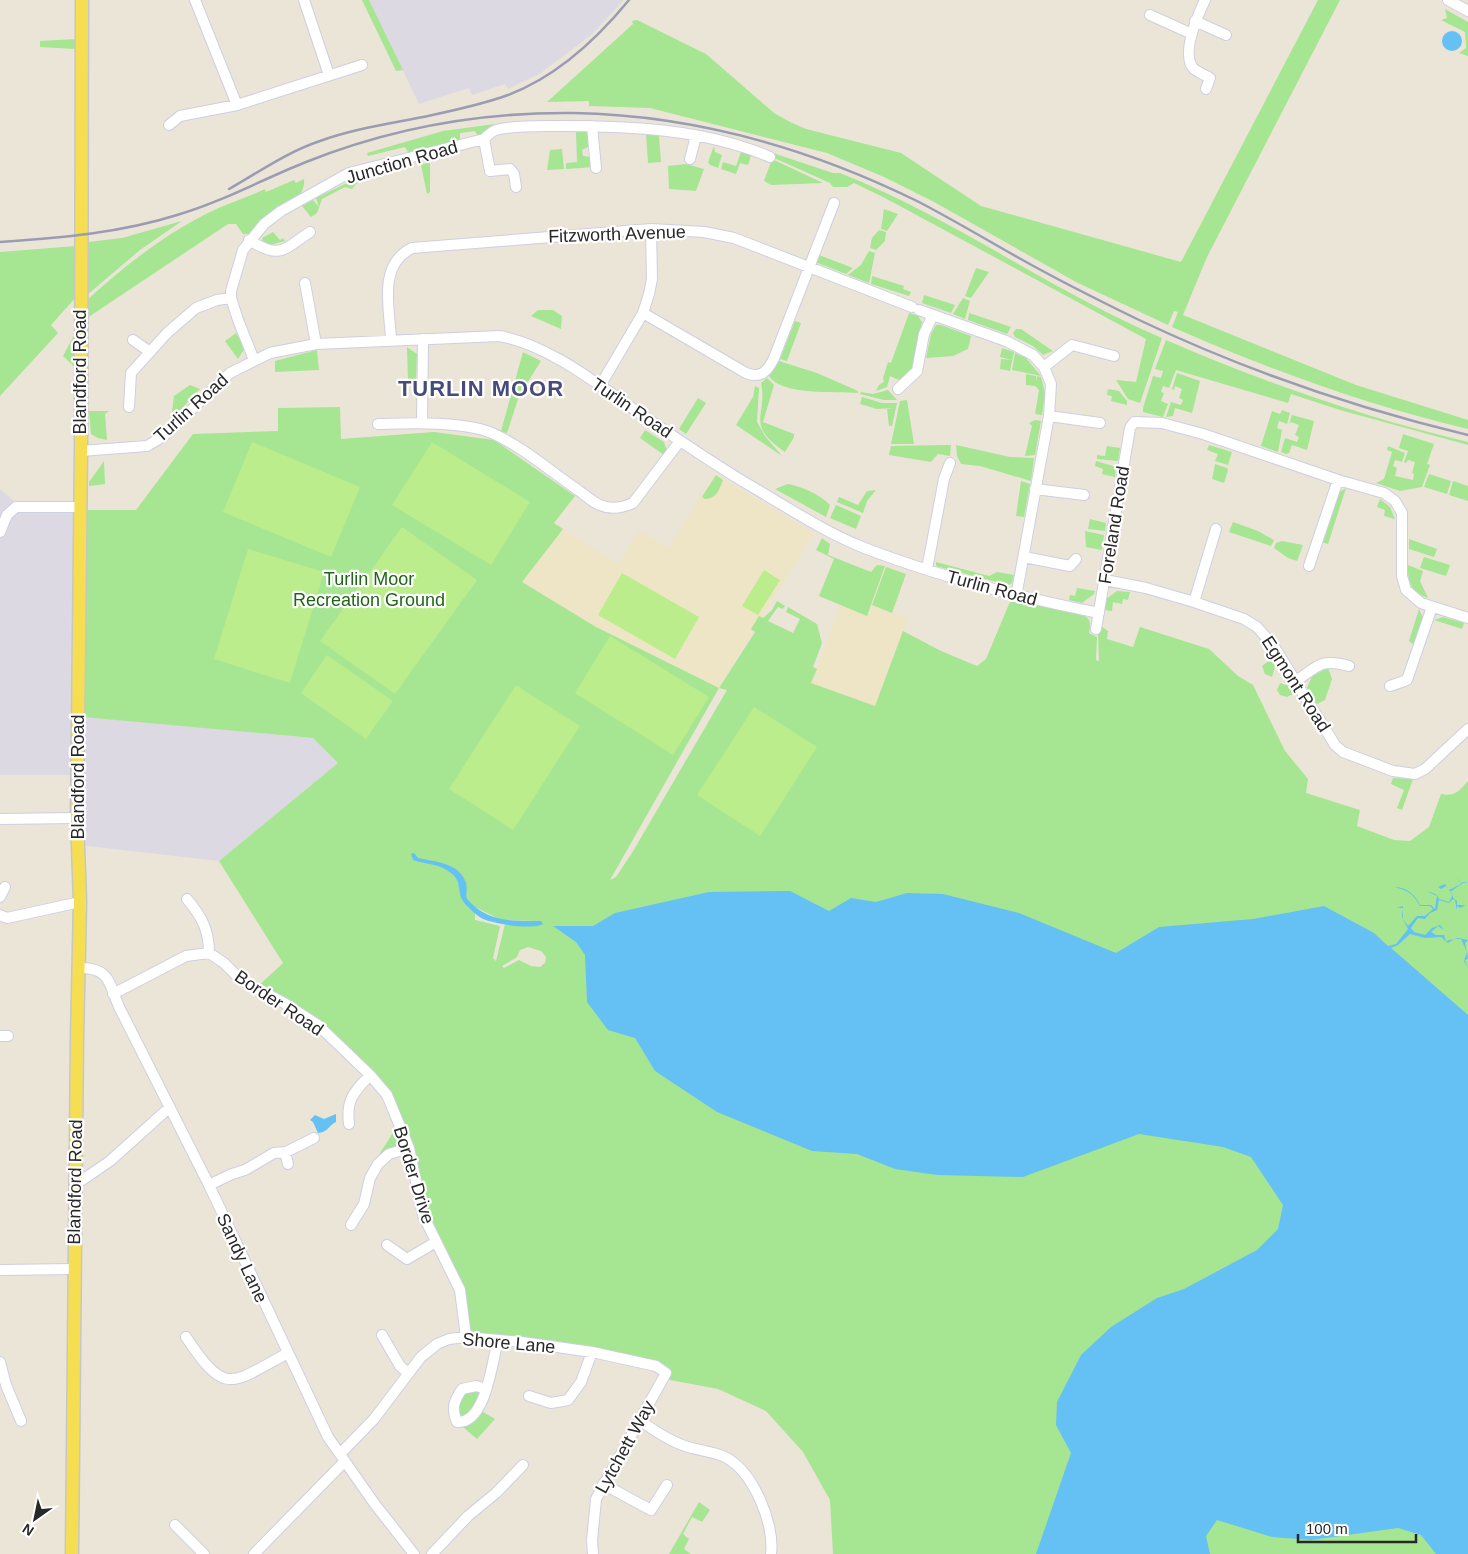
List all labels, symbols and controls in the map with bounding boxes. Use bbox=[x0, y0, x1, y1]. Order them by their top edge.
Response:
street label: Junction Road bbox=[344, 137, 460, 187]
street label: Fitzworth Avenue bbox=[548, 222, 686, 246]
street label: Blandford Road bbox=[70, 309, 90, 435]
street label: Turlin Road bbox=[150, 370, 232, 446]
street label: Turlin Road bbox=[588, 374, 676, 442]
district label: TURLIN MOOR bbox=[398, 376, 564, 401]
street label: Foreland Road bbox=[1095, 465, 1133, 585]
street label: Turlin Road bbox=[945, 566, 1039, 610]
park label: Turlin Moor Recreation Ground bbox=[293, 569, 445, 610]
street label: Egmont Road bbox=[1258, 632, 1334, 736]
street label: Blandford Road bbox=[68, 714, 88, 840]
street label: Border Road bbox=[231, 966, 327, 1040]
street label: Blandford Road bbox=[64, 1119, 86, 1245]
street label: Border Drive bbox=[390, 1124, 438, 1226]
street label: Sandy Lane bbox=[213, 1210, 271, 1306]
street label: Shore Lane bbox=[462, 1329, 556, 1357]
street label: Lytchett Way bbox=[591, 1397, 659, 1497]
north arrow bbox=[10, 1494, 60, 1544]
scale bar bbox=[1298, 1512, 1416, 1544]
text: N bbox=[19, 1520, 37, 1539]
text: 100 m bbox=[1306, 1520, 1348, 1537]

